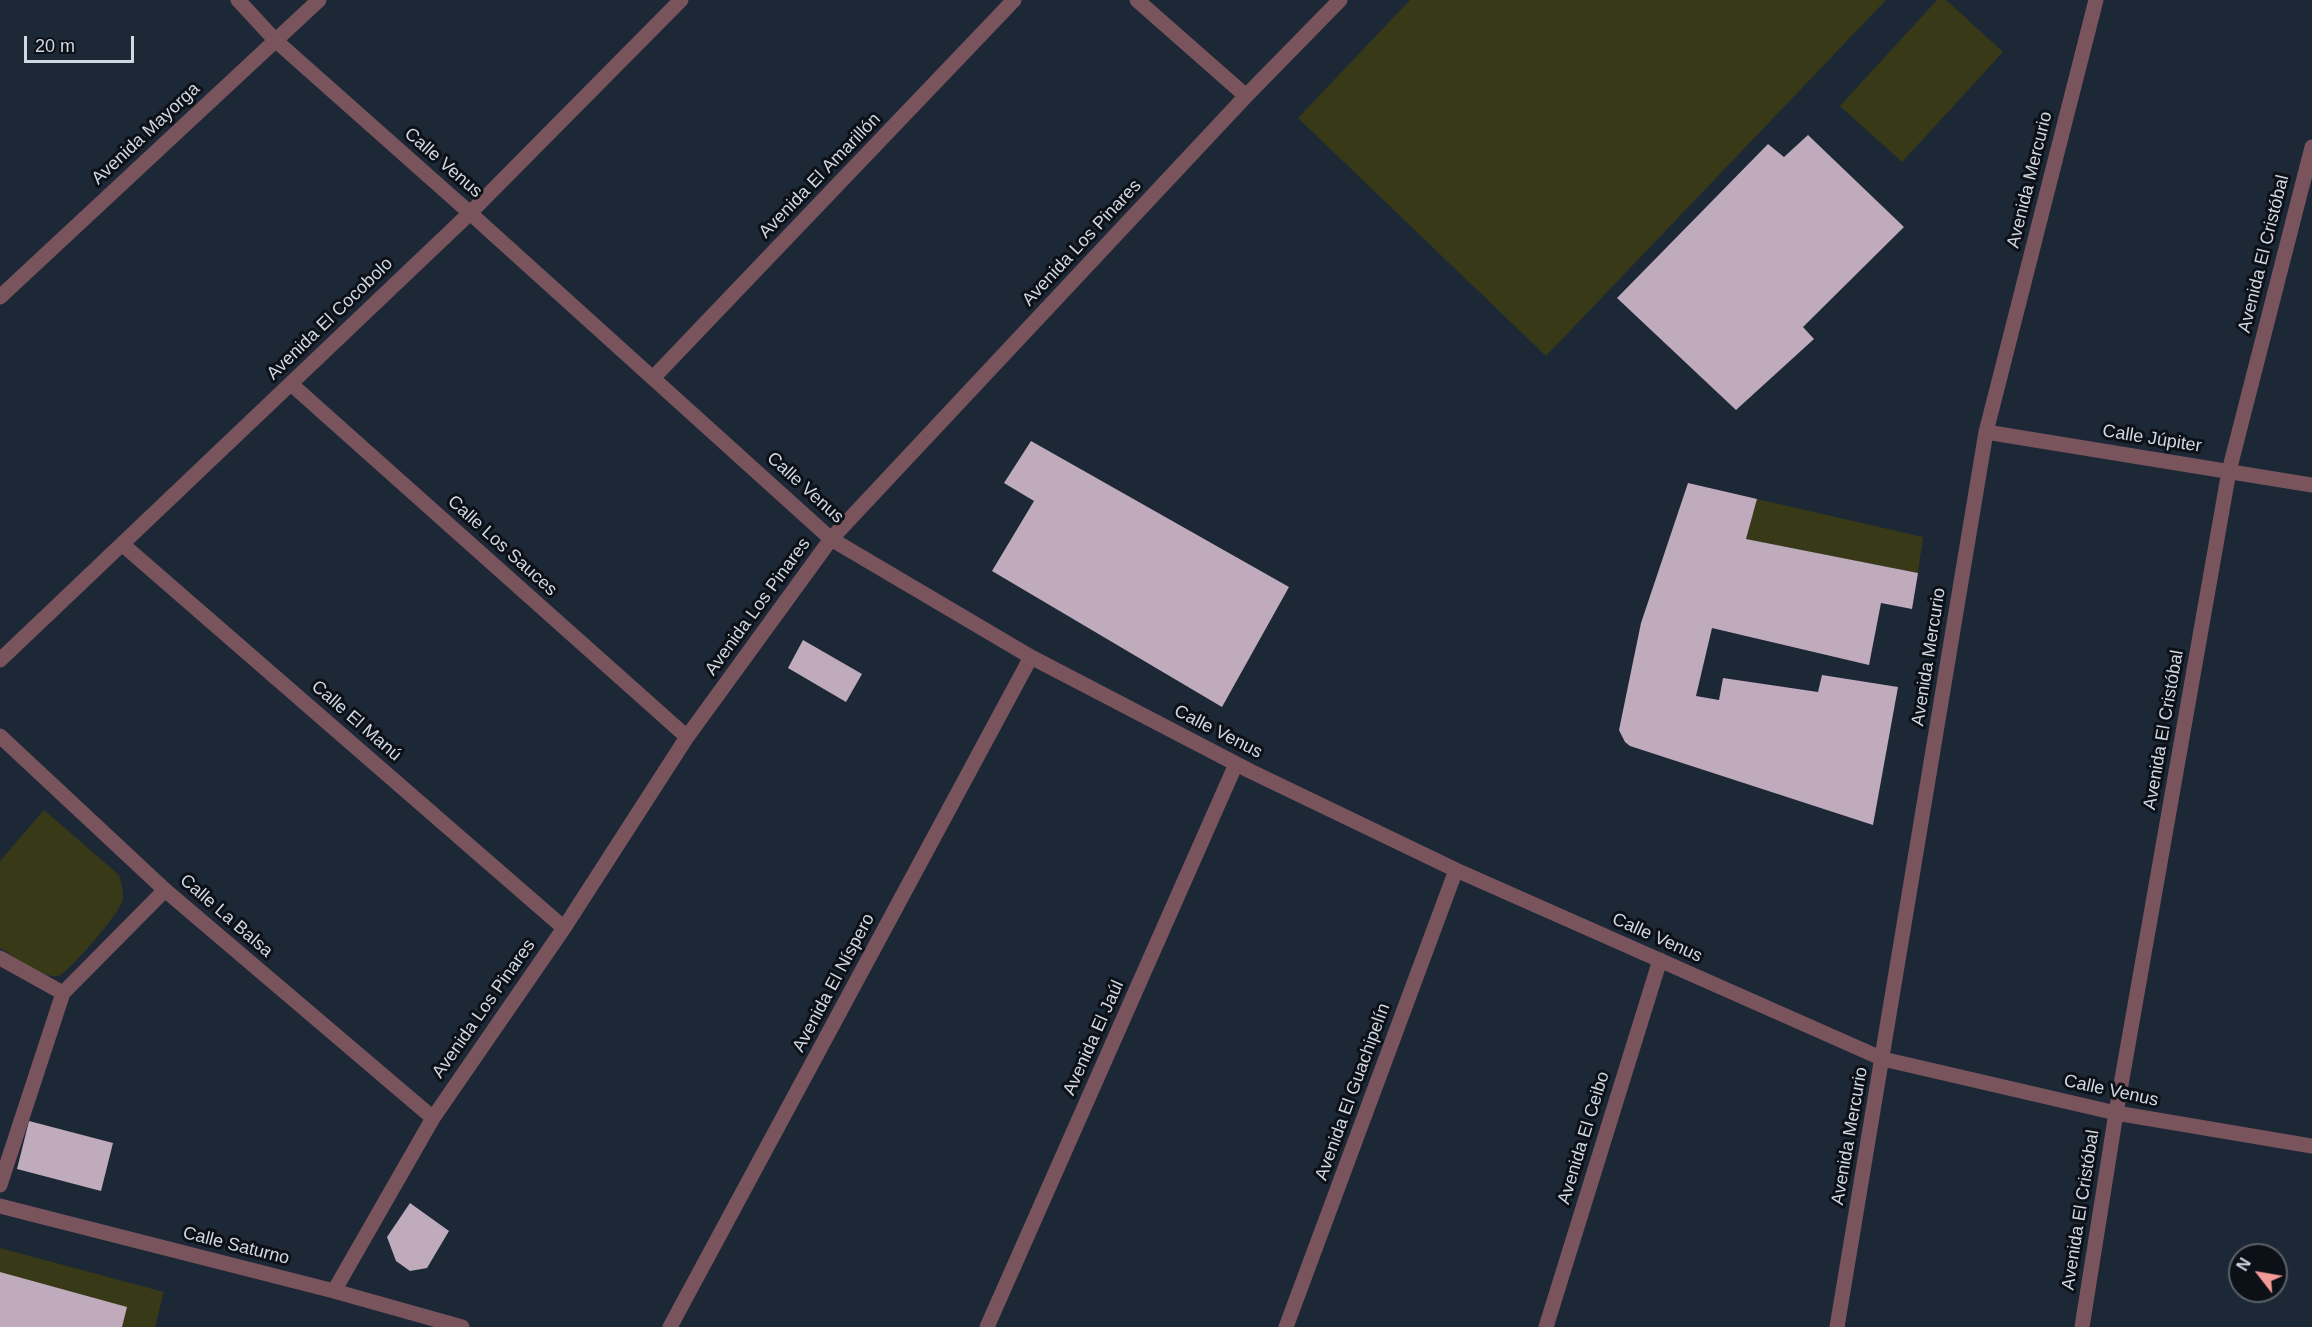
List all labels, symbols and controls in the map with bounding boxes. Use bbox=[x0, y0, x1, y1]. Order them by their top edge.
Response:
scale bar bbox=[27, 24, 136, 62]
text: 20 m bbox=[35, 36, 75, 56]
street label: Avenida Mayorga bbox=[88, 78, 204, 190]
street label: Avenida El Amarillón bbox=[755, 109, 885, 243]
street label: Avenida Mercurio bbox=[2003, 110, 2057, 250]
street label: Calle Venus bbox=[400, 123, 486, 203]
street label: Avenida El Cristóbal bbox=[2234, 173, 2294, 335]
street label: Avenida Los Pinares bbox=[1018, 175, 1146, 311]
street label: Avenida El Cocobolo bbox=[263, 253, 397, 385]
street label: Calle Júpiter bbox=[2101, 421, 2203, 457]
street label: Calle Venus bbox=[762, 448, 848, 528]
street label: Calle Los Sauces bbox=[443, 491, 561, 601]
street label: Avenida Los Pinares bbox=[701, 534, 815, 680]
street label: Avenida Mercurio bbox=[1907, 586, 1951, 728]
street label: Avenida El Cristóbal bbox=[2139, 648, 2189, 812]
street label: Calle El Manú bbox=[307, 676, 405, 766]
street label: Calle Venus bbox=[1170, 701, 1266, 763]
street label: Calle La Balsa bbox=[175, 870, 277, 962]
street label: Calle Venus bbox=[1609, 909, 1705, 967]
street label: Avenida El Níspero bbox=[788, 910, 880, 1056]
street label: Avenida Los Pinares bbox=[428, 935, 540, 1083]
street label: Avenida El Jaúl bbox=[1059, 977, 1129, 1099]
street label: Avenida El Guachipelín bbox=[1311, 1001, 1395, 1183]
street label: Avenida Mercurio bbox=[1827, 1065, 1873, 1207]
street label: Avenida El Ceibo bbox=[1554, 1069, 1614, 1207]
street label: Calle Venus bbox=[2062, 1070, 2160, 1112]
street label: Avenida El Cristóbal bbox=[2058, 1128, 2104, 1292]
street label: Calle Saturno bbox=[180, 1222, 292, 1270]
north arrow bbox=[2228, 1243, 2288, 1303]
text: N bbox=[2234, 1255, 2254, 1274]

